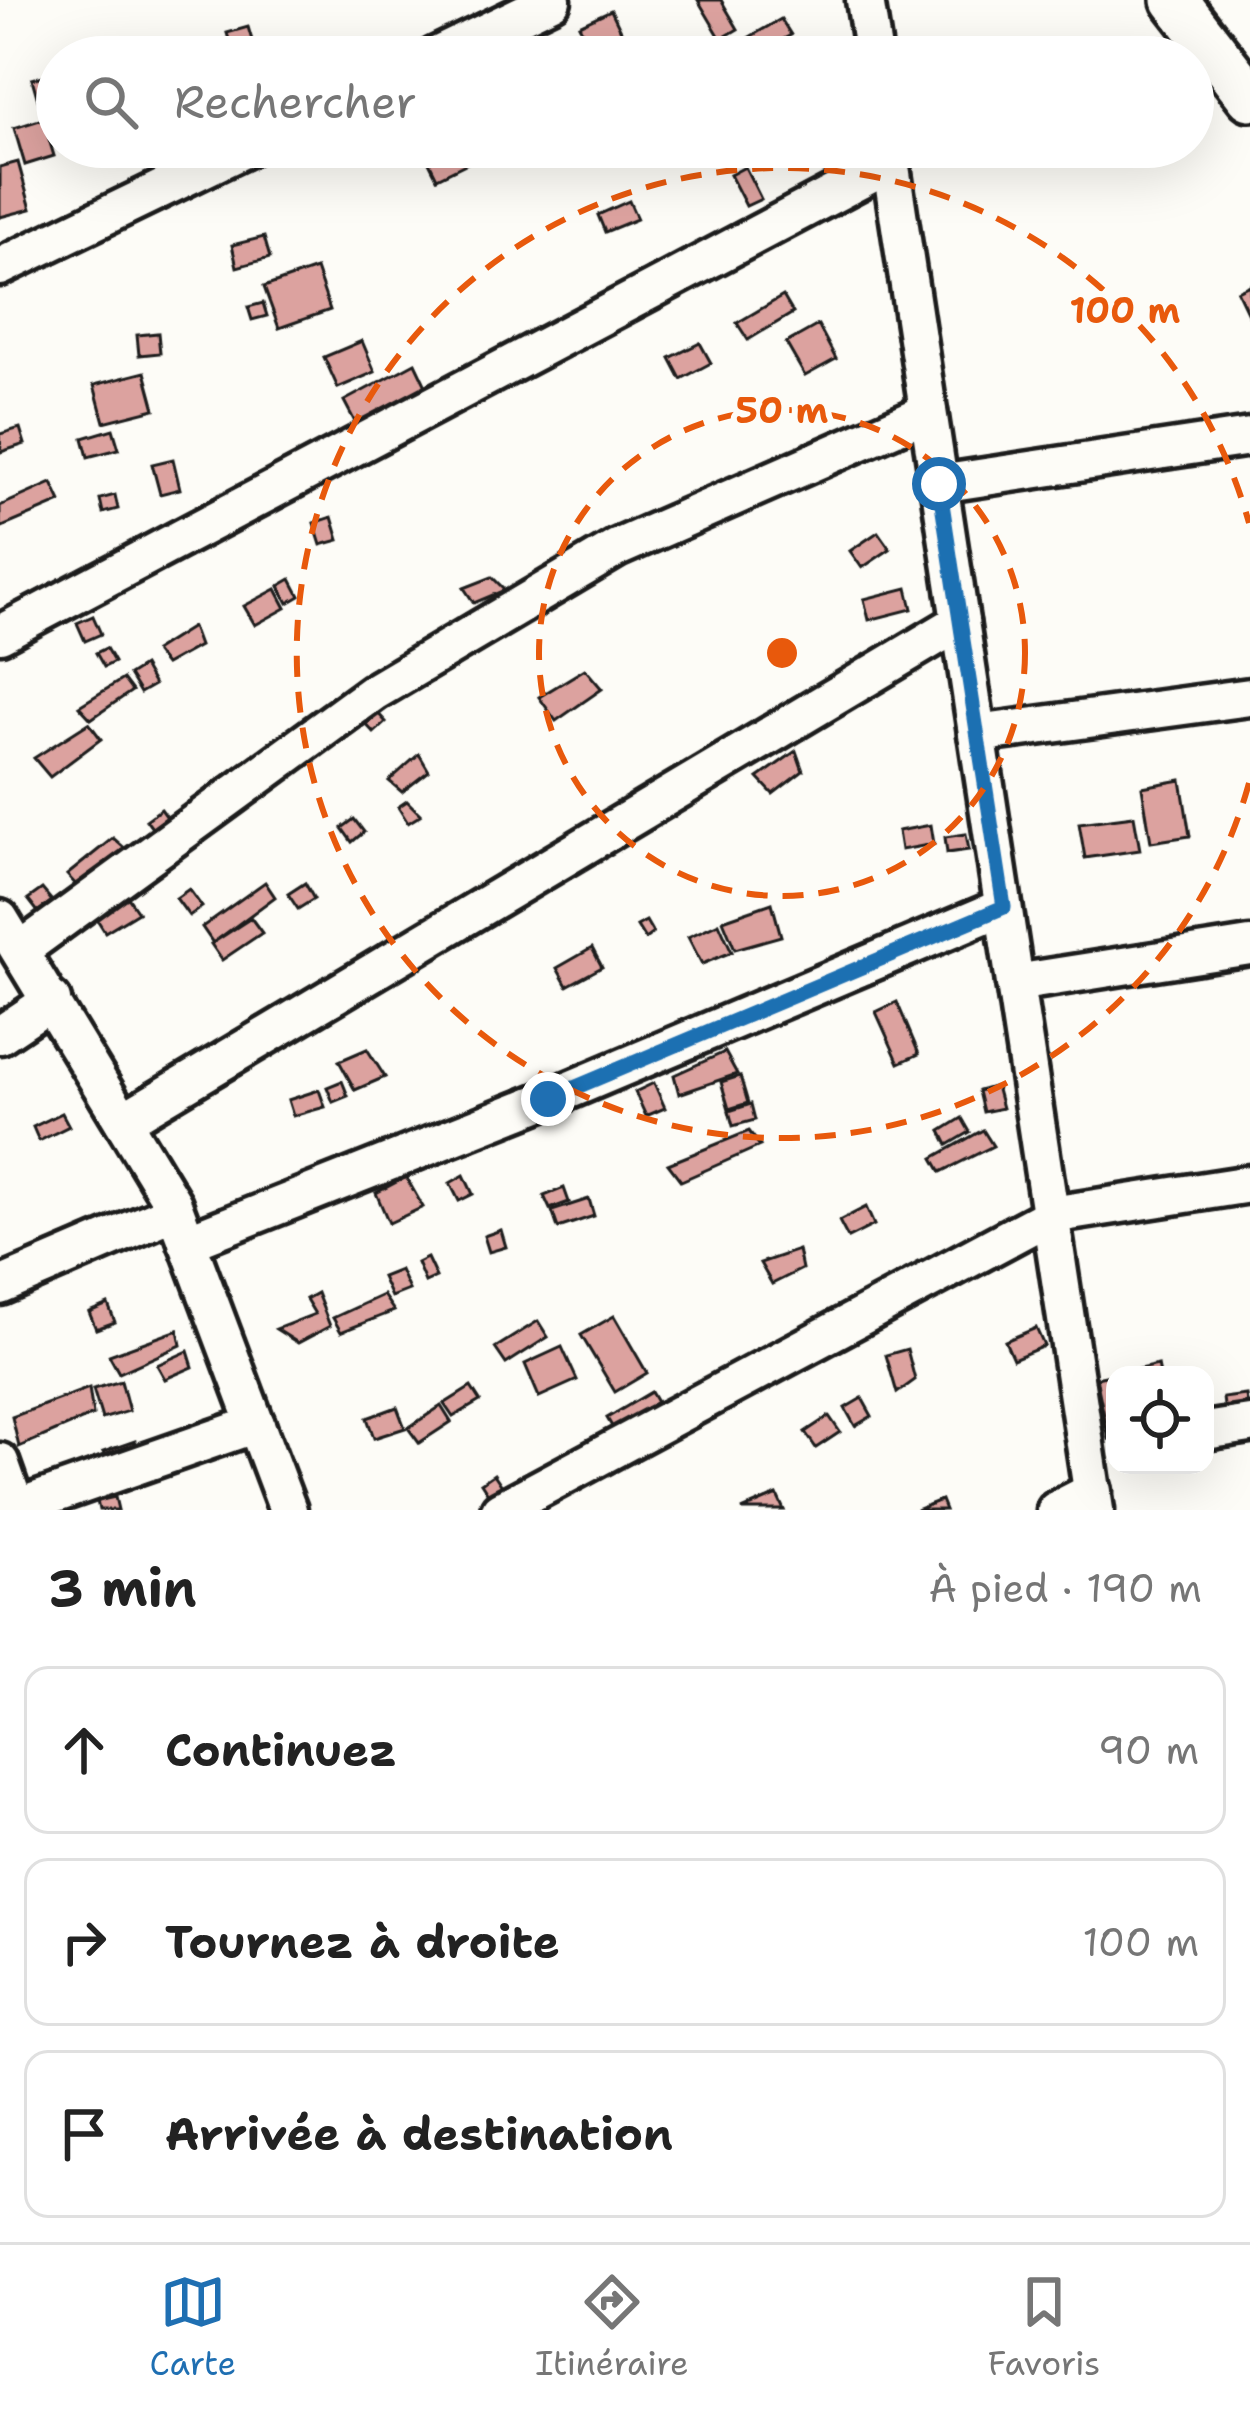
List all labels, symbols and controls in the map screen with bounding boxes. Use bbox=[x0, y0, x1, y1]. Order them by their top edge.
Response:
search box bbox=[36, 36, 1214, 168]
icon: search bbox=[78, 69, 144, 135]
text: Rechercher bbox=[174, 72, 417, 132]
text: 100 m bbox=[1070, 286, 1181, 335]
text: 50 m bbox=[736, 386, 829, 435]
route start bbox=[912, 457, 966, 511]
centre of rings bbox=[761, 632, 803, 674]
route end bbox=[521, 1072, 575, 1126]
map controls bbox=[1106, 1366, 1214, 1474]
button: locate bbox=[1106, 1366, 1214, 1474]
text: 3 min bbox=[48, 1554, 197, 1622]
text: À pied · 190 m bbox=[929, 1562, 1202, 1614]
icon: ahead bbox=[51, 1717, 117, 1783]
text: Continuez bbox=[165, 1720, 397, 1780]
text: 90 m bbox=[1098, 1724, 1199, 1776]
icon: right bbox=[51, 1909, 117, 1975]
text: Tournez à droite bbox=[165, 1912, 560, 1972]
text: 100 m bbox=[1083, 1916, 1199, 1968]
icon: arrive bbox=[51, 2101, 117, 2167]
text: Arrivée à destination bbox=[165, 2104, 673, 2164]
tab: Carte bbox=[150, 2269, 236, 2386]
tab: Itinéraire bbox=[535, 2269, 689, 2386]
tab: Favoris bbox=[988, 2269, 1100, 2386]

